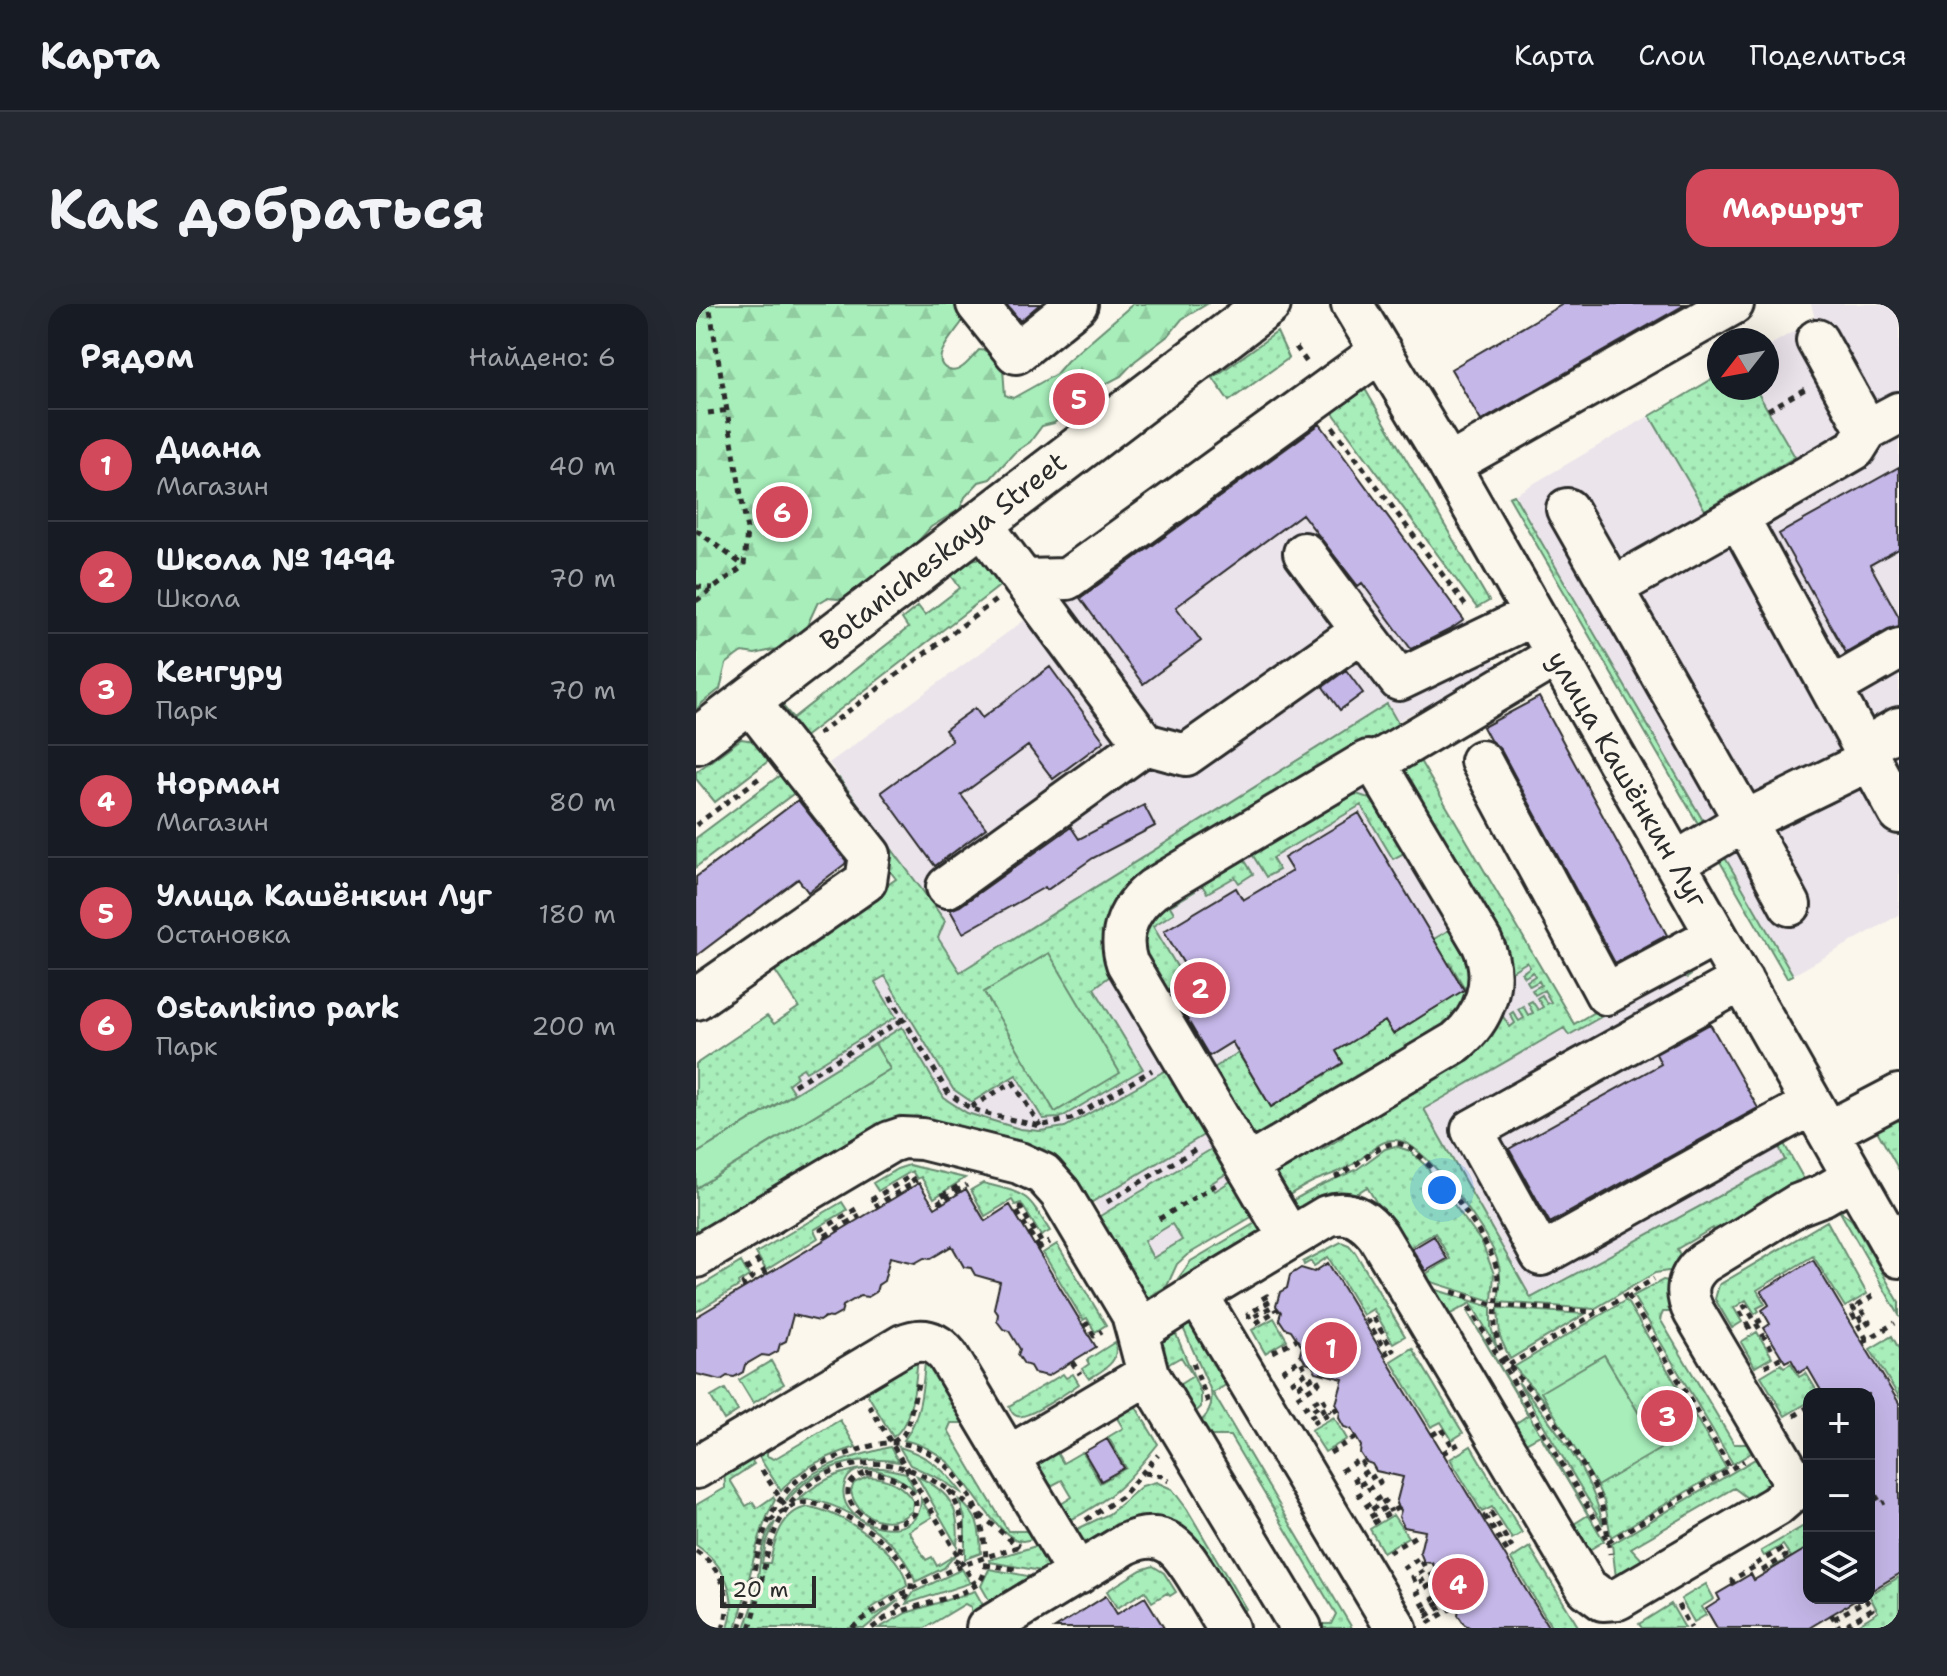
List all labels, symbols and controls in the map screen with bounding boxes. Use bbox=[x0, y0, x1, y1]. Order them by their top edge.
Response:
text: Карта bbox=[40, 30, 160, 81]
text: Карта bbox=[1514, 36, 1594, 74]
text: Слои bbox=[1638, 36, 1705, 74]
text: Поделиться bbox=[1749, 36, 1907, 74]
button: Маршрут bbox=[1686, 169, 1899, 247]
text: Как добраться bbox=[48, 171, 485, 246]
north arrow bbox=[1707, 328, 1779, 400]
text: Рядом bbox=[80, 333, 194, 379]
text: Найдено: 6 bbox=[469, 339, 616, 374]
pin: 5 bbox=[1053, 369, 1105, 429]
text: Диана bbox=[156, 427, 261, 468]
street label: Botanicheskaya Street bbox=[812, 443, 1074, 659]
text: 1 bbox=[100, 448, 112, 483]
text: 40 m bbox=[549, 448, 616, 483]
text: Магазин bbox=[156, 468, 269, 503]
pin: 6 bbox=[756, 482, 808, 542]
text: Школа № 1494 bbox=[156, 539, 395, 580]
text: 2 bbox=[97, 560, 115, 595]
text: 70 m bbox=[549, 560, 616, 595]
text: Школа bbox=[156, 580, 240, 615]
street label: улица Кашёнкин Луг bbox=[1539, 643, 1717, 915]
text: Кенгуру bbox=[156, 651, 283, 692]
text: 3 bbox=[97, 672, 115, 707]
text: 70 m bbox=[549, 672, 616, 707]
text: Парк bbox=[156, 692, 218, 727]
text: Норман bbox=[156, 763, 280, 804]
text: 4 bbox=[97, 784, 115, 819]
text: 80 m bbox=[549, 784, 616, 819]
text: Магазин bbox=[156, 804, 269, 839]
text: Улица Кашёнкин Луг bbox=[156, 875, 492, 916]
text: 5 bbox=[98, 896, 114, 931]
text: 180 m bbox=[538, 896, 616, 931]
text: Остановка bbox=[156, 916, 291, 951]
pin: 2 bbox=[1174, 958, 1226, 1018]
text: Ostankino park bbox=[156, 987, 400, 1028]
text: 6 bbox=[97, 1008, 115, 1043]
text: 200 m bbox=[531, 1008, 616, 1043]
text: Парк bbox=[156, 1028, 218, 1063]
your location bbox=[1422, 1170, 1462, 1210]
pin: 1 bbox=[1305, 1318, 1357, 1378]
pin: 3 bbox=[1641, 1386, 1693, 1446]
map controls bbox=[1803, 1388, 1875, 1604]
button: + bbox=[1803, 1388, 1875, 1460]
button: − bbox=[1803, 1460, 1875, 1532]
button: layers bbox=[1803, 1532, 1875, 1604]
pin: 4 bbox=[1432, 1554, 1484, 1614]
scale bar bbox=[720, 1572, 816, 1608]
text: 20 m bbox=[732, 1575, 789, 1604]

